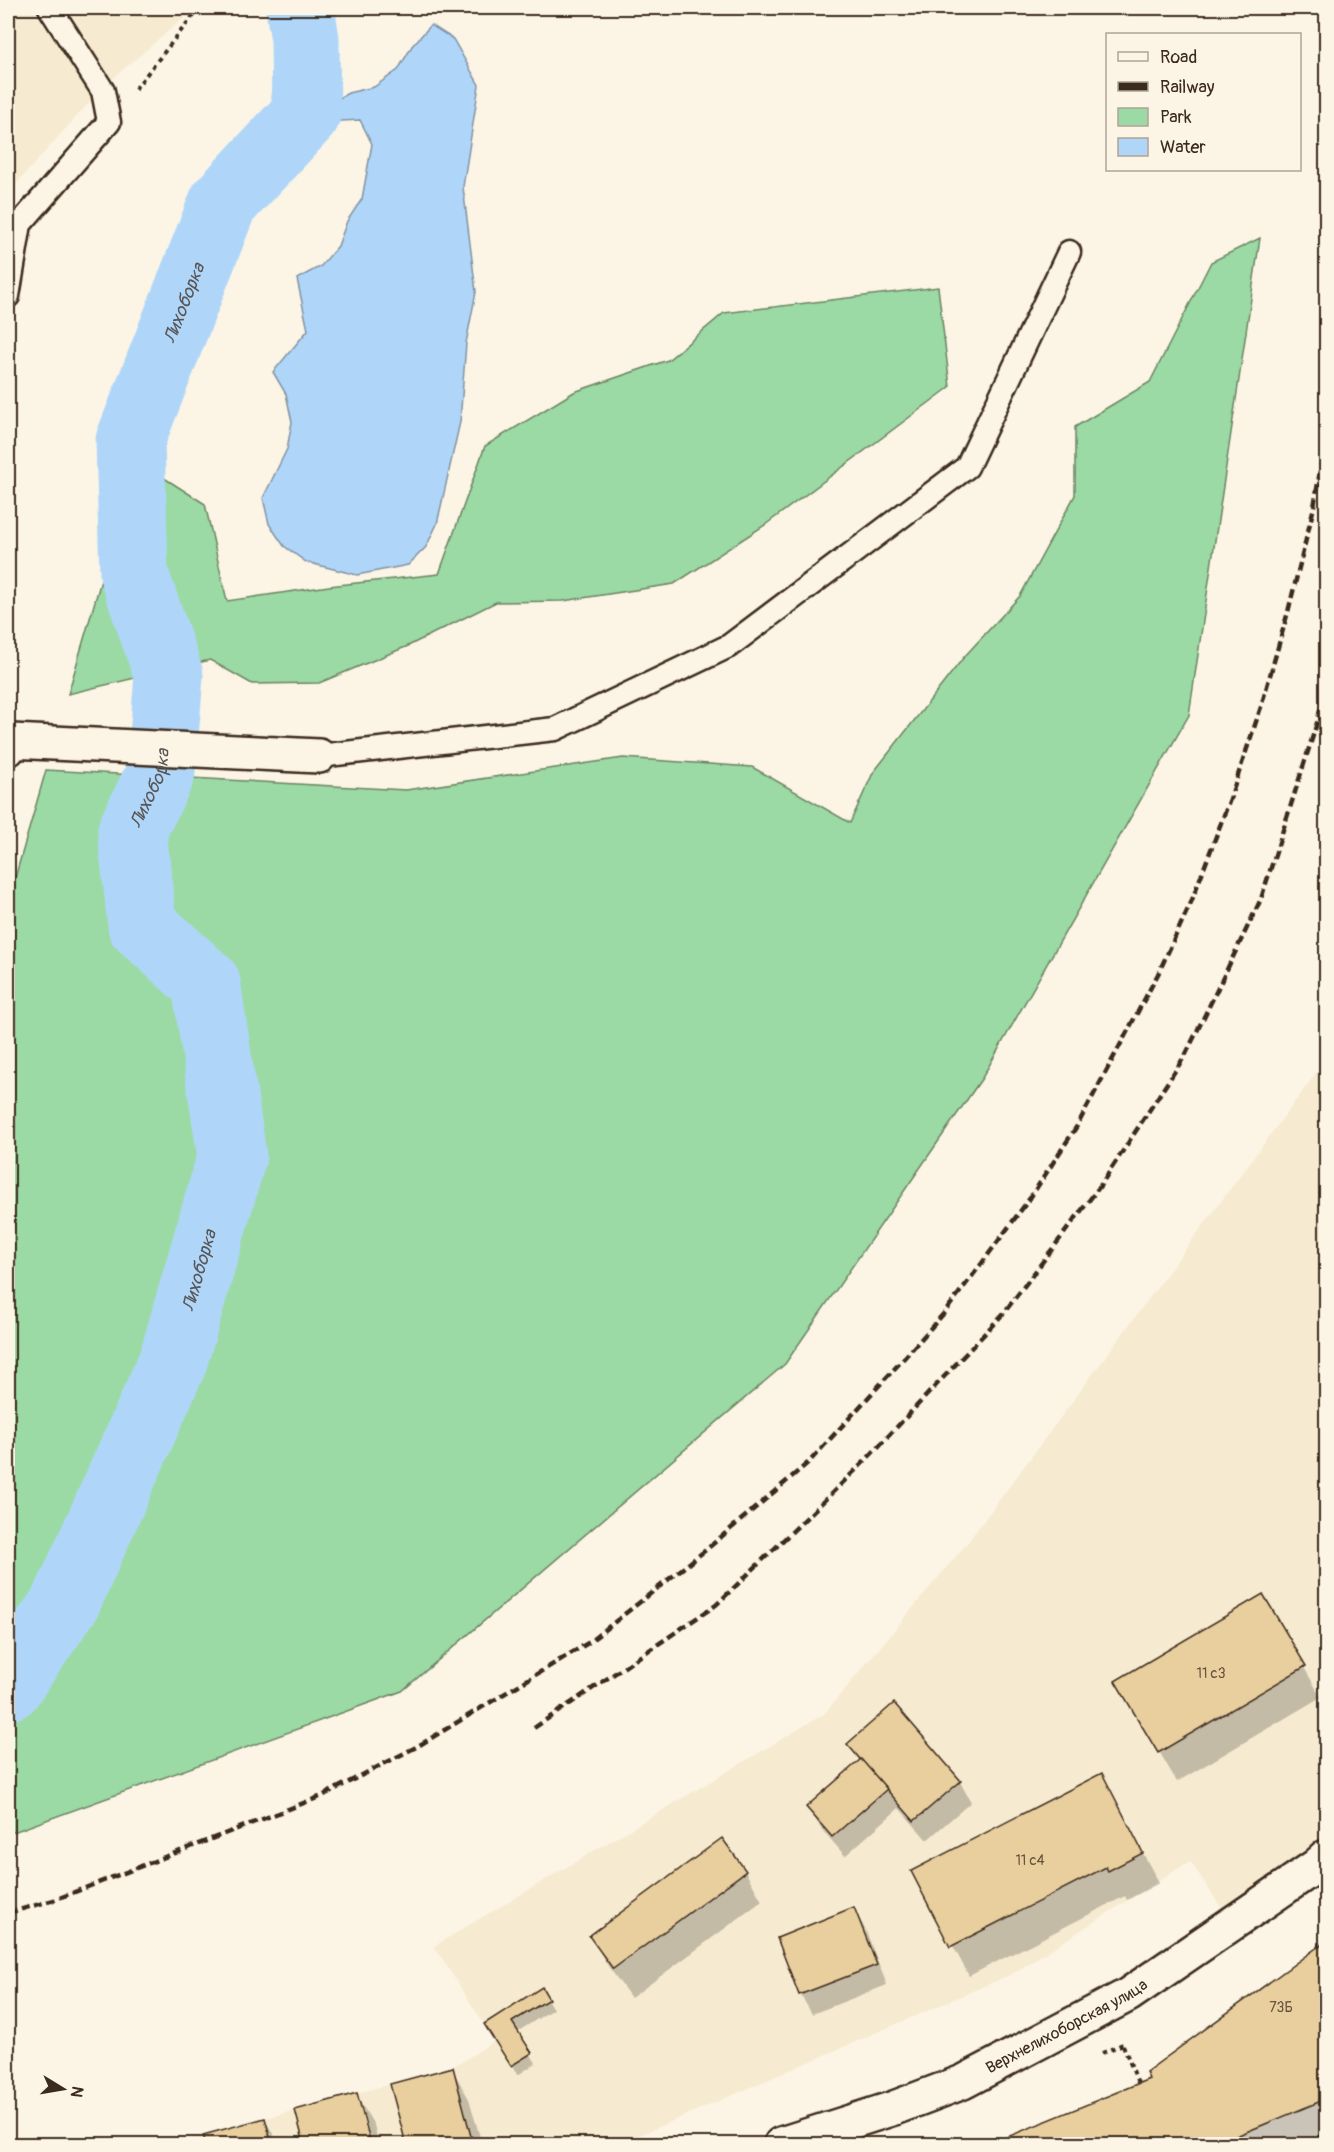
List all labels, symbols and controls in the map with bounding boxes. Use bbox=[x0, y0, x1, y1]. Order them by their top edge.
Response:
legend bbox=[1106, 33, 1301, 171]
text: Road bbox=[1160, 46, 1197, 69]
text: Railway bbox=[1160, 76, 1215, 99]
text: Park bbox=[1160, 106, 1192, 129]
text: Water bbox=[1160, 136, 1206, 159]
water label: Лихоборка bbox=[158, 258, 210, 346]
water label: Лихоборка bbox=[124, 746, 175, 831]
water label: Лихоборка bbox=[176, 1225, 222, 1314]
house number: 11 с3 bbox=[1197, 1665, 1226, 1682]
house number: 11 с4 bbox=[1015, 1852, 1045, 1869]
street label: Верхнелихоборская улица bbox=[983, 1975, 1151, 2078]
house number: 73Б bbox=[1269, 1999, 1293, 2016]
north arrow bbox=[33, 2059, 93, 2119]
text: N bbox=[66, 2084, 88, 2099]

